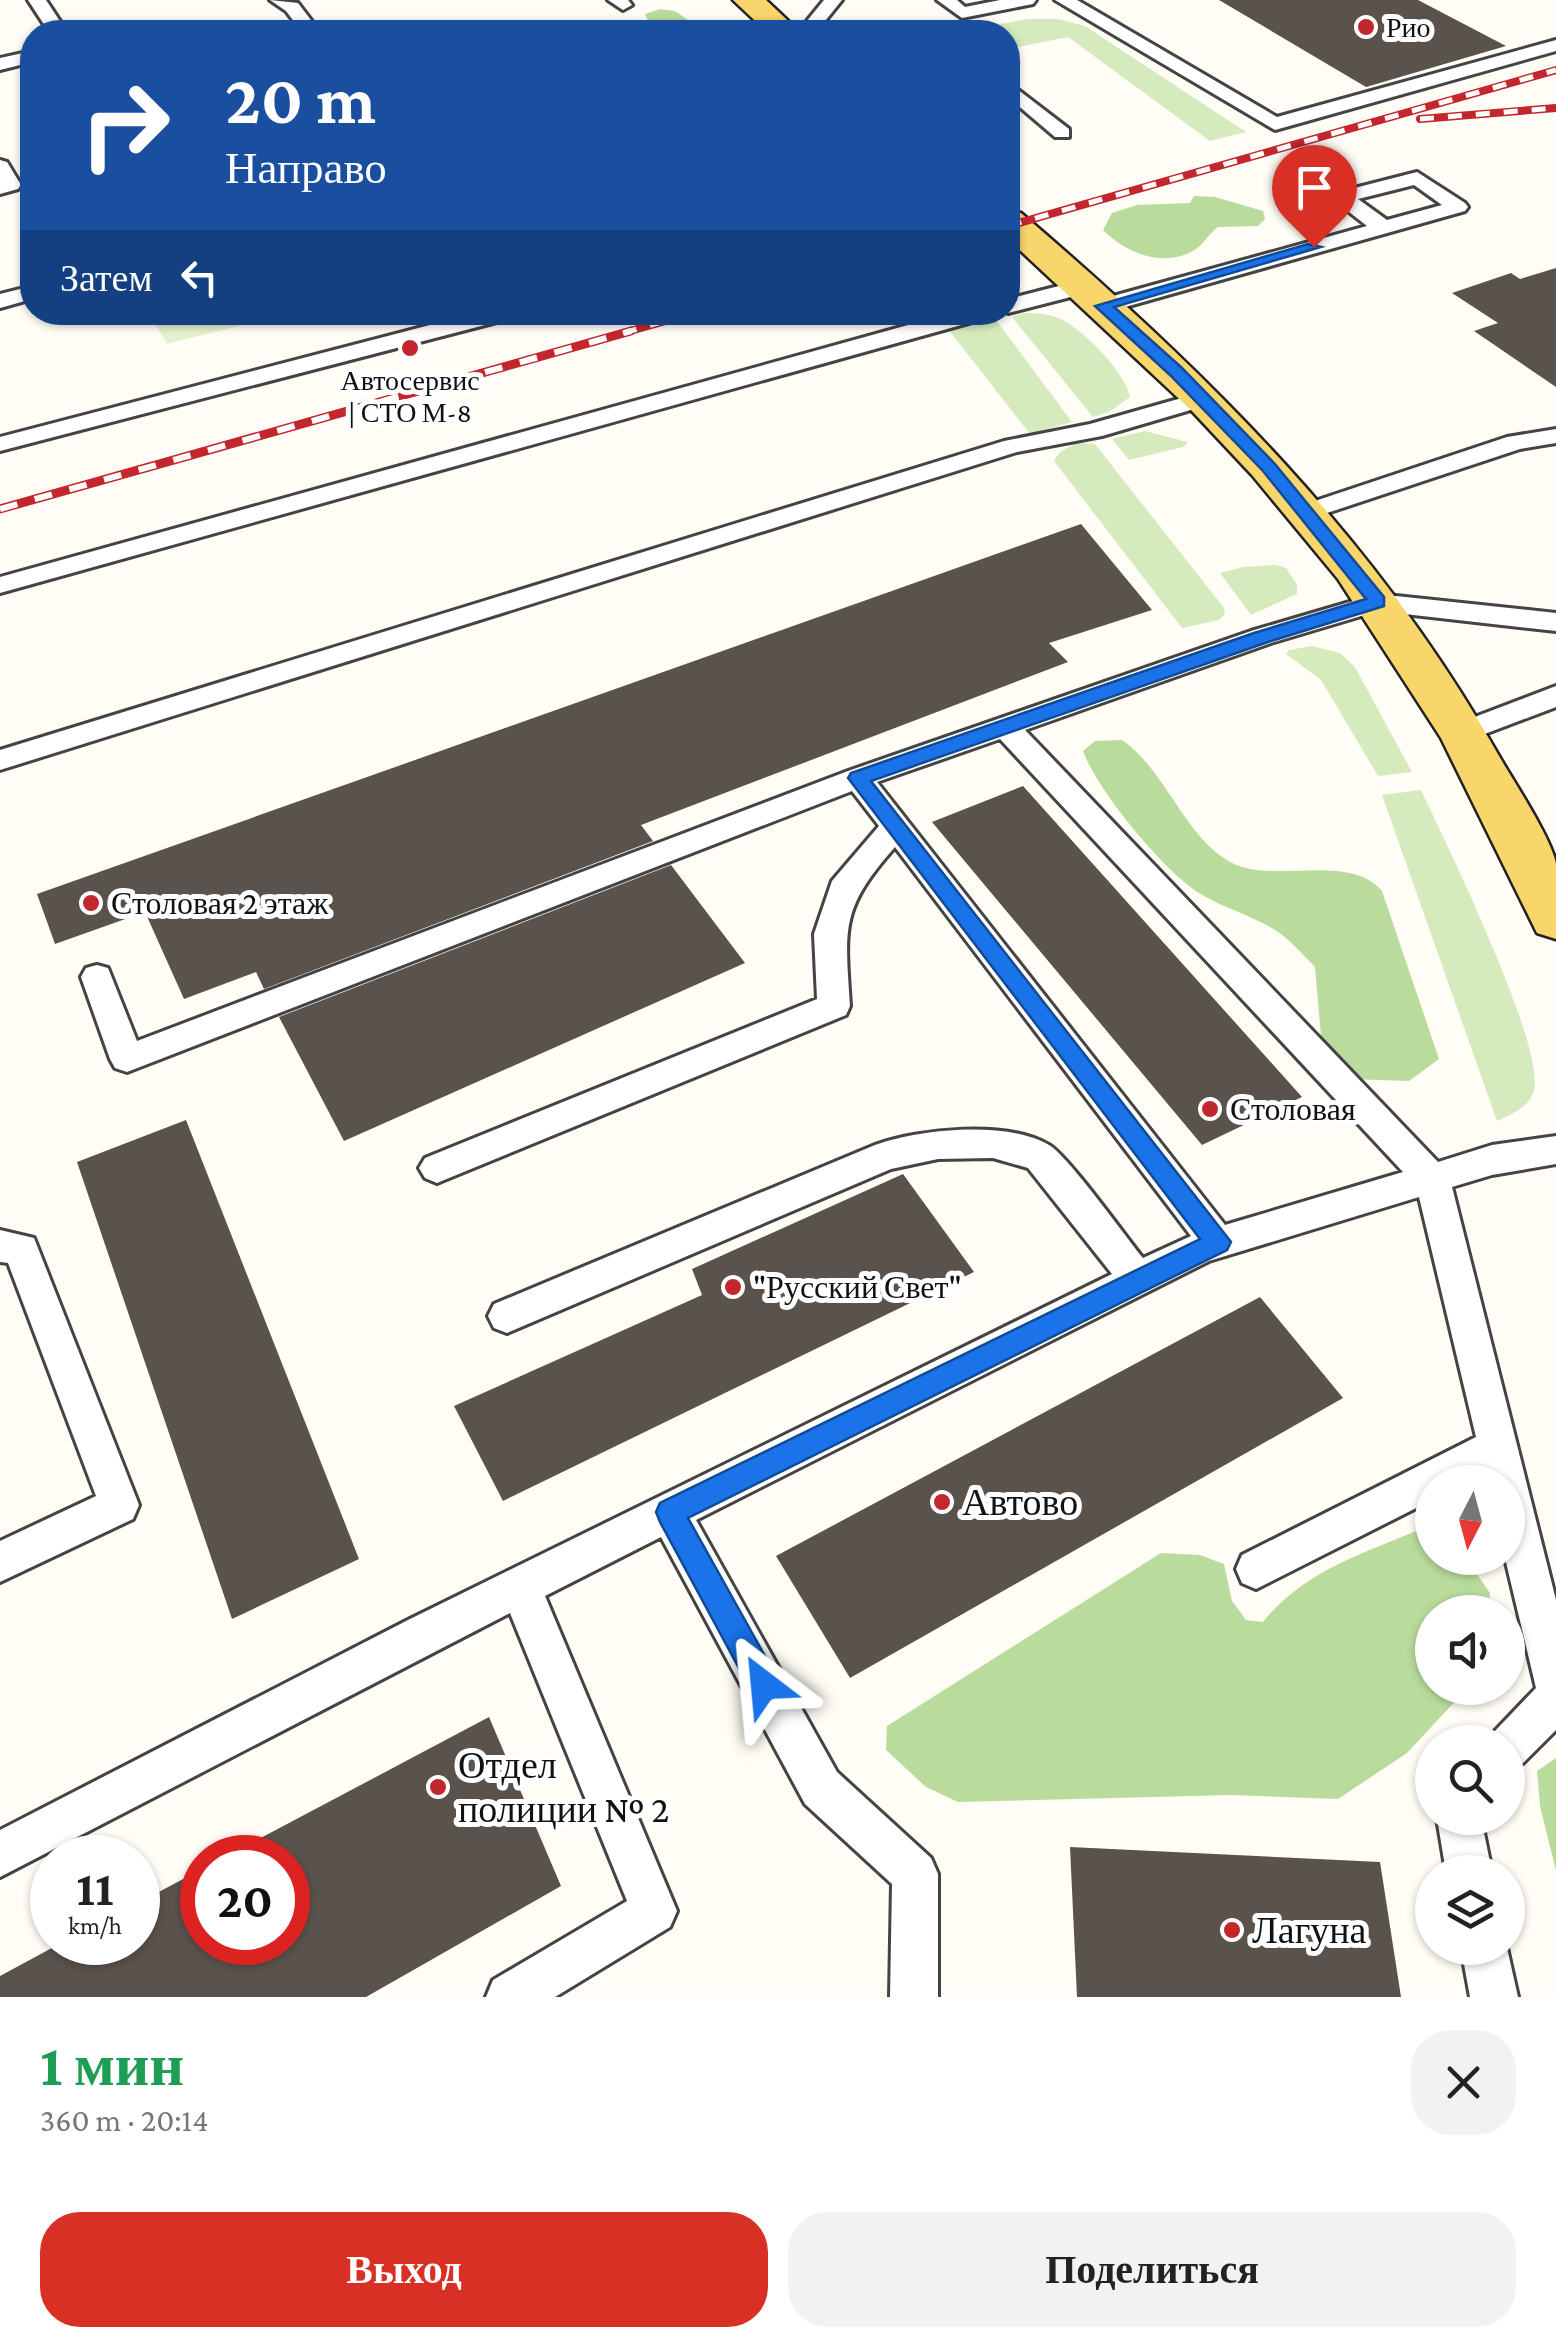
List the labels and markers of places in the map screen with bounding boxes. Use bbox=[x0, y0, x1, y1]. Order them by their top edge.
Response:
place label: Рио bbox=[1386, 12, 1431, 43]
marker: Рио bbox=[1355, 16, 1377, 38]
pin bbox=[1272, 145, 1357, 248]
marker: Автосервис | СТО М-8 bbox=[399, 337, 421, 359]
place label: Автосервис | СТО М-8 bbox=[340, 365, 480, 428]
place label: Столовая 2 этаж bbox=[111, 885, 329, 921]
marker: Столовая 2 этаж bbox=[80, 892, 102, 914]
place label: Столовая bbox=[1230, 1091, 1356, 1127]
marker: Столовая bbox=[1199, 1098, 1221, 1120]
place label: "Русский Свет" bbox=[753, 1269, 962, 1305]
marker: "Русский Свет" bbox=[722, 1276, 744, 1298]
place label: Автово bbox=[962, 1481, 1078, 1523]
marker: Автово bbox=[931, 1491, 953, 1513]
place label: Отдел полиции № 2 bbox=[458, 1744, 669, 1830]
marker: Отдел полиции № 2 bbox=[427, 1776, 449, 1798]
place label: Лагуна bbox=[1252, 1909, 1367, 1951]
marker: Лагуна bbox=[1221, 1919, 1243, 1941]

